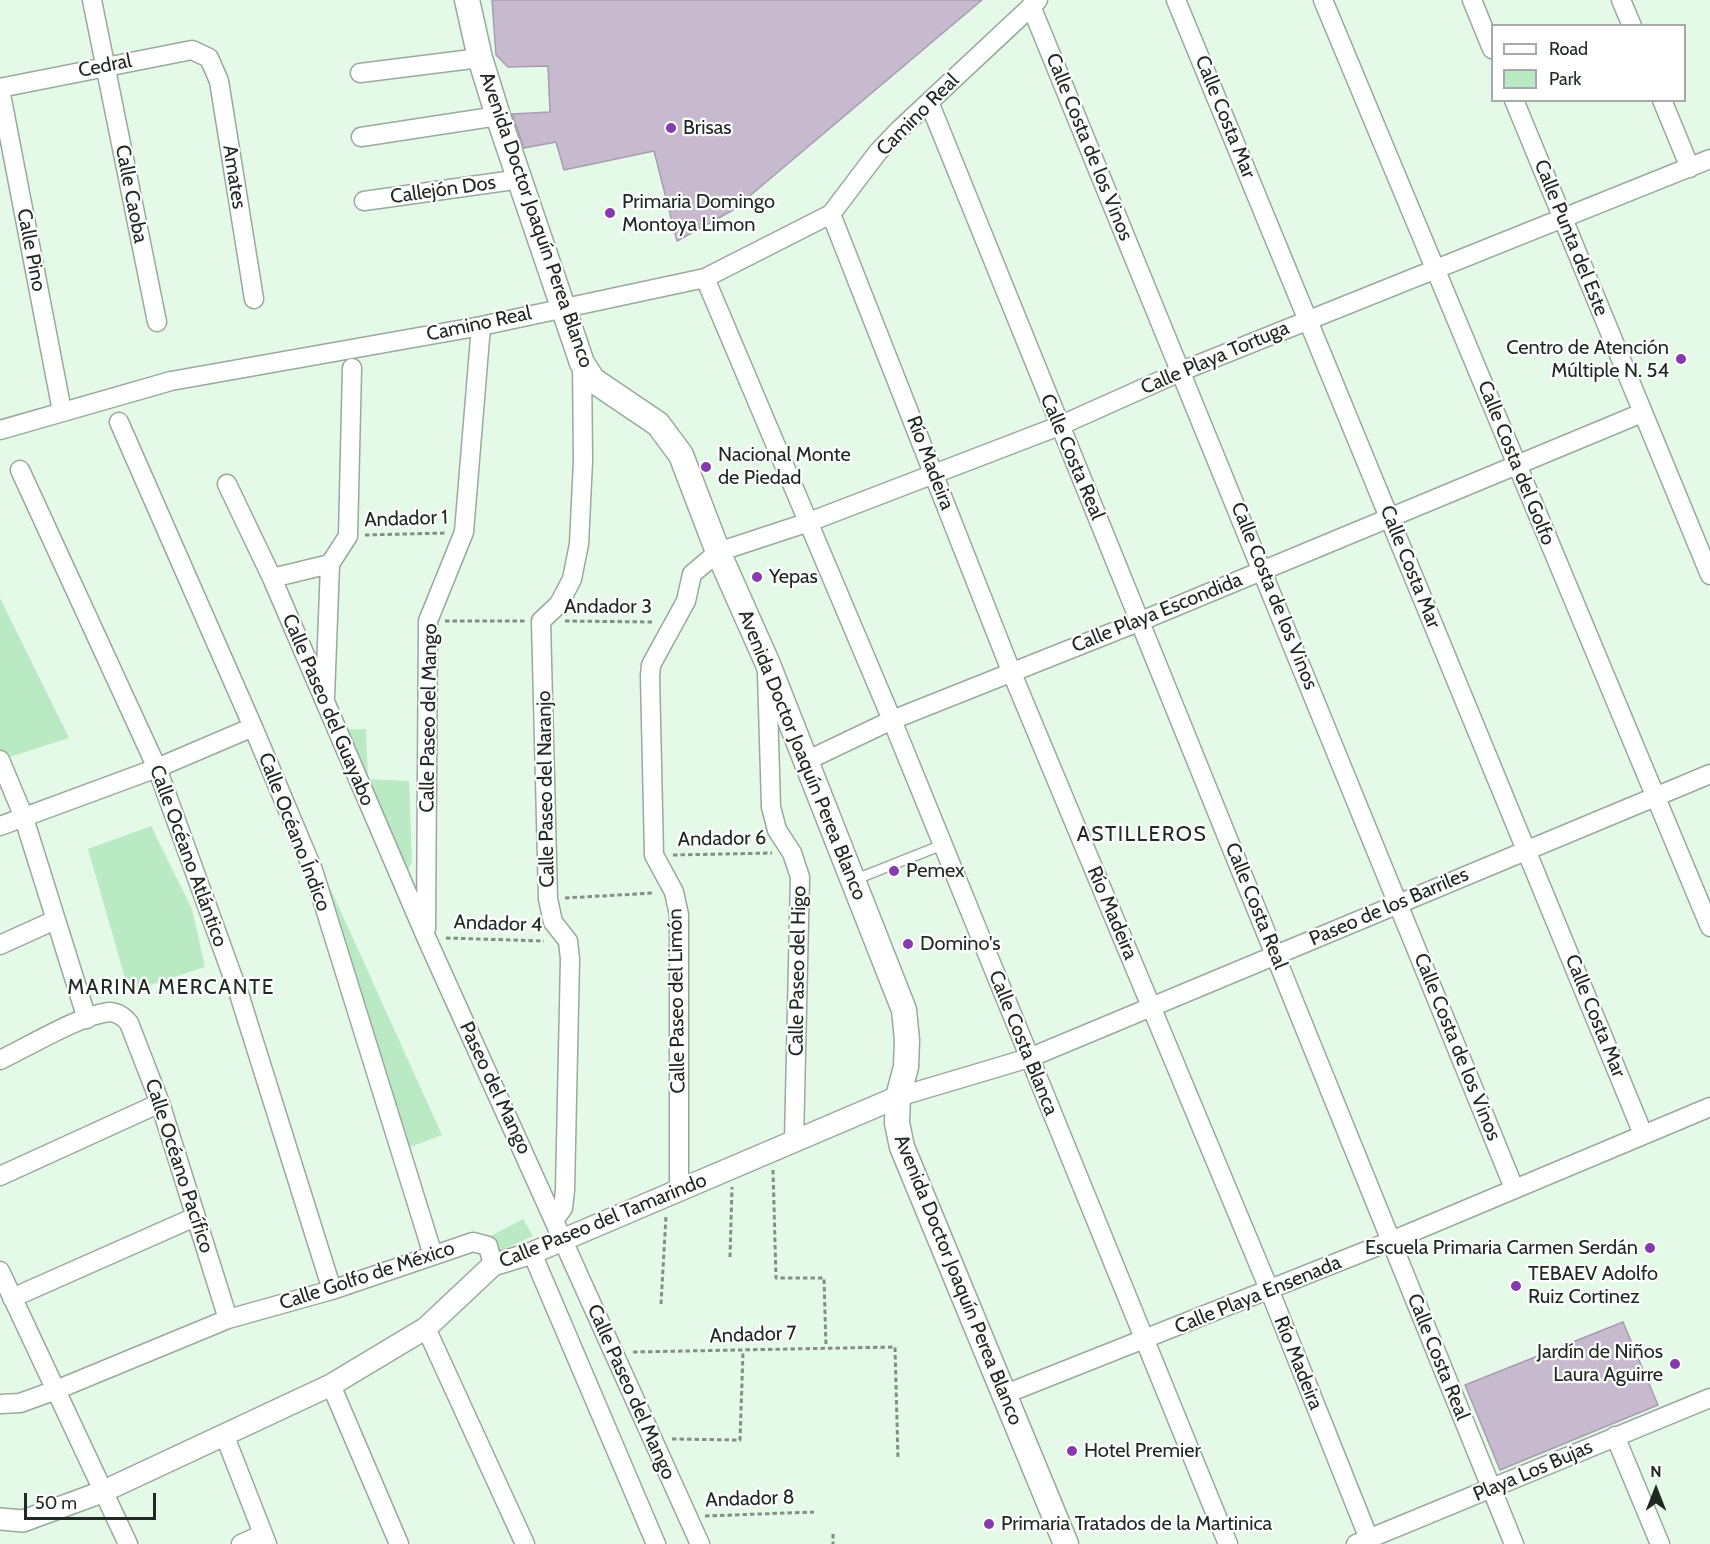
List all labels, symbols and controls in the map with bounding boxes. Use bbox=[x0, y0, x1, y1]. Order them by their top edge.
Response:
legend bbox=[1491, 24, 1686, 102]
text: Road bbox=[1549, 38, 1588, 60]
street label: Cedral bbox=[76, 49, 134, 83]
street label: Calle Costa de los Vinos bbox=[1040, 50, 1138, 244]
street label: Calle Costa Mar bbox=[1189, 52, 1261, 182]
text: Park bbox=[1549, 68, 1581, 90]
street label: Avenida Doctor Joaquín Perea Blanco bbox=[474, 69, 598, 371]
street label: Camino Real bbox=[872, 69, 964, 161]
place label: Brisas bbox=[683, 116, 732, 140]
marker: Brisas bbox=[664, 121, 678, 135]
street label: Calle Caoba bbox=[110, 143, 152, 245]
street label: Amates bbox=[217, 143, 251, 211]
street label: Calle Punta del Este bbox=[1529, 156, 1613, 320]
street label: Callejón Dos bbox=[389, 171, 497, 209]
place label: Primaria Domingo Montoya Limon bbox=[622, 190, 775, 237]
marker: Primaria Domingo Montoya Limon bbox=[603, 206, 617, 220]
street label: Calle Pino bbox=[11, 207, 51, 293]
street label: Camino Real bbox=[424, 301, 534, 347]
street label: Calle Playa Tortuga bbox=[1137, 316, 1293, 400]
place label: Centro de Atención Múltiple N. 54 bbox=[1506, 336, 1669, 383]
marker: Centro de Atención Múltiple N. 54 bbox=[1674, 352, 1688, 366]
street label: Calle Costa del Golfo bbox=[1472, 377, 1560, 549]
street label: Calle Costa Real bbox=[1035, 390, 1109, 524]
street label: Río Madeira bbox=[901, 413, 959, 513]
place label: Nacional Monte de Piedad bbox=[718, 443, 851, 490]
marker: Nacional Monte de Piedad bbox=[699, 460, 713, 474]
street label: Calle Costa de los Vinos bbox=[1225, 499, 1323, 693]
street label: Calle Costa Mar bbox=[1374, 502, 1446, 632]
street label: Andador 1 bbox=[364, 506, 448, 532]
place label: Yepas bbox=[769, 565, 818, 589]
street label: Calle Playa Escondida bbox=[1068, 568, 1246, 658]
marker: Yepas bbox=[750, 570, 764, 584]
street label: Andador 3 bbox=[564, 595, 652, 619]
street label: Avenida Doctor Joaquín Perea Blanco bbox=[733, 606, 871, 904]
street label: Calle Paseo del Guayabo bbox=[277, 610, 379, 810]
street label: Calle Paseo del Mango bbox=[415, 623, 443, 813]
street label: Calle Paseo del Naranjo bbox=[532, 690, 560, 888]
street label: Calle Océano Índico bbox=[253, 749, 335, 915]
street label: Calle Océano Atlántico bbox=[144, 762, 232, 950]
district label: ASTILLEROS bbox=[1077, 822, 1207, 848]
street label: Andador 6 bbox=[678, 826, 766, 852]
street label: Calle Costa Real bbox=[1220, 839, 1292, 973]
place label: Pemex bbox=[906, 859, 965, 883]
street label: Río Madeira bbox=[1082, 863, 1142, 963]
street label: Paseo de los Barriles bbox=[1306, 863, 1472, 951]
marker: Pemex bbox=[887, 864, 901, 878]
street label: Calle Paseo del Higo bbox=[785, 886, 811, 1056]
street label: Calle Paseo del Limón bbox=[663, 908, 691, 1094]
street label: Andador 4 bbox=[453, 910, 543, 938]
place label: Domino's bbox=[920, 932, 1000, 956]
marker: Domino's bbox=[901, 937, 915, 951]
street label: Calle Costa de los Vinos bbox=[1408, 950, 1506, 1144]
street label: Calle Costa Mar bbox=[1559, 951, 1631, 1081]
street label: Calle Costa Blanca bbox=[983, 967, 1063, 1119]
district label: MARINA MERCANTE bbox=[67, 975, 275, 1001]
street label: Paseo del Mango bbox=[454, 1018, 536, 1158]
street label: Calle Océano Pacífico bbox=[140, 1076, 218, 1256]
street label: Avenida Doctor Joaquín Perea Blanco bbox=[889, 1131, 1027, 1429]
street label: Calle Paseo del Tamarindo bbox=[496, 1168, 710, 1274]
street label: Calle Golfo de México bbox=[276, 1236, 458, 1316]
place label: Escuela Primaria Carmen Serdán bbox=[1365, 1236, 1638, 1260]
marker: Escuela Primaria Carmen Serdán bbox=[1643, 1241, 1657, 1255]
street label: Calle Playa Ensenada bbox=[1171, 1251, 1345, 1339]
place label: TEBAEV Adolfo Ruiz Cortinez bbox=[1528, 1262, 1658, 1309]
marker: TEBAEV Adolfo Ruiz Cortinez bbox=[1509, 1279, 1523, 1293]
street label: Calle Costa Real bbox=[1402, 1290, 1474, 1424]
street label: Calle Paseo del Mango bbox=[582, 1301, 680, 1483]
street label: Río Madeira bbox=[1268, 1313, 1328, 1413]
street label: Andador 7 bbox=[709, 1321, 797, 1349]
place label: Jardín de Niños Laura Aguirre bbox=[1537, 1340, 1663, 1387]
marker: Jardín de Niños Laura Aguirre bbox=[1668, 1357, 1682, 1371]
street label: Playa Los Bujas bbox=[1470, 1435, 1596, 1507]
place label: Hotel Premier bbox=[1084, 1439, 1201, 1463]
marker: Hotel Premier bbox=[1065, 1444, 1079, 1458]
north arrow bbox=[1626, 1460, 1686, 1520]
text: N bbox=[1650, 1462, 1662, 1481]
scale bar bbox=[27, 1481, 159, 1519]
street label: Andador 8 bbox=[705, 1485, 795, 1513]
text: 50 m bbox=[35, 1492, 77, 1514]
place label: Primaria Tratados de la Martinica bbox=[1001, 1512, 1272, 1536]
marker: Primaria Tratados de la Martinica bbox=[982, 1517, 996, 1531]

